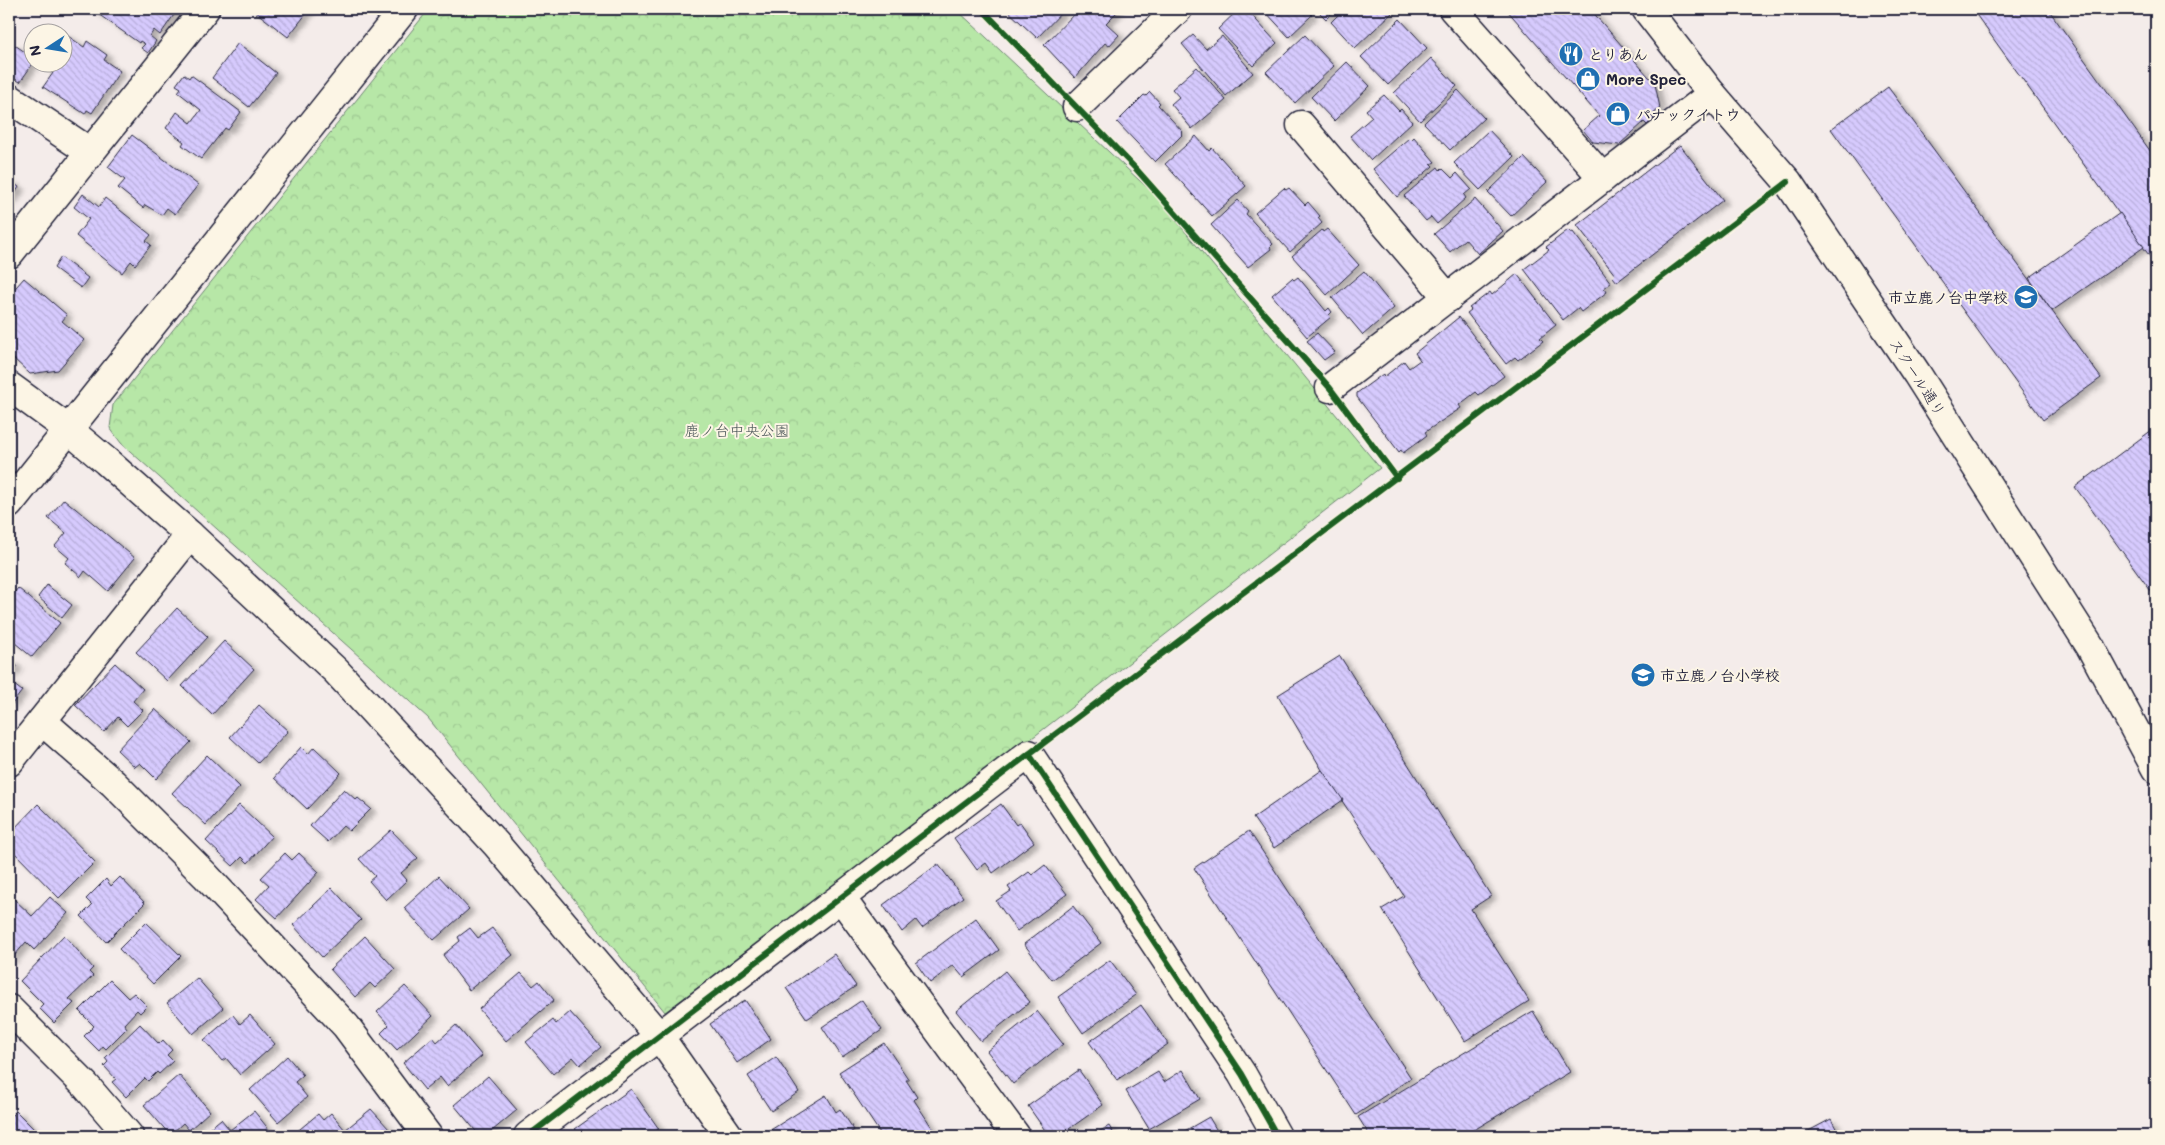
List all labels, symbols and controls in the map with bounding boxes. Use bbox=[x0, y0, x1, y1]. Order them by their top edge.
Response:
north arrow bbox=[22, 22, 72, 72]
restaurant icon: とりあん bbox=[1558, 41, 1584, 67]
text: N bbox=[24, 44, 45, 58]
place label: とりあん bbox=[1588, 44, 1648, 64]
shop icon: More Spec bbox=[1575, 66, 1601, 92]
place label: More Spec bbox=[1606, 69, 1686, 89]
shop icon: パナックイトウ bbox=[1605, 101, 1631, 127]
place label: パナックイトウ bbox=[1636, 104, 1741, 124]
school or university icon: 市立鹿ノ台中学校 bbox=[2013, 284, 2039, 310]
place label: 市立鹿ノ台中学校 bbox=[1888, 287, 2008, 307]
street label: スクール通り bbox=[1885, 334, 1951, 420]
park label: 鹿ノ台中央公園 bbox=[684, 420, 790, 440]
school or university icon: 市立鹿ノ台小学校 bbox=[1630, 662, 1656, 688]
place label: 市立鹿ノ台小学校 bbox=[1660, 665, 1780, 685]

